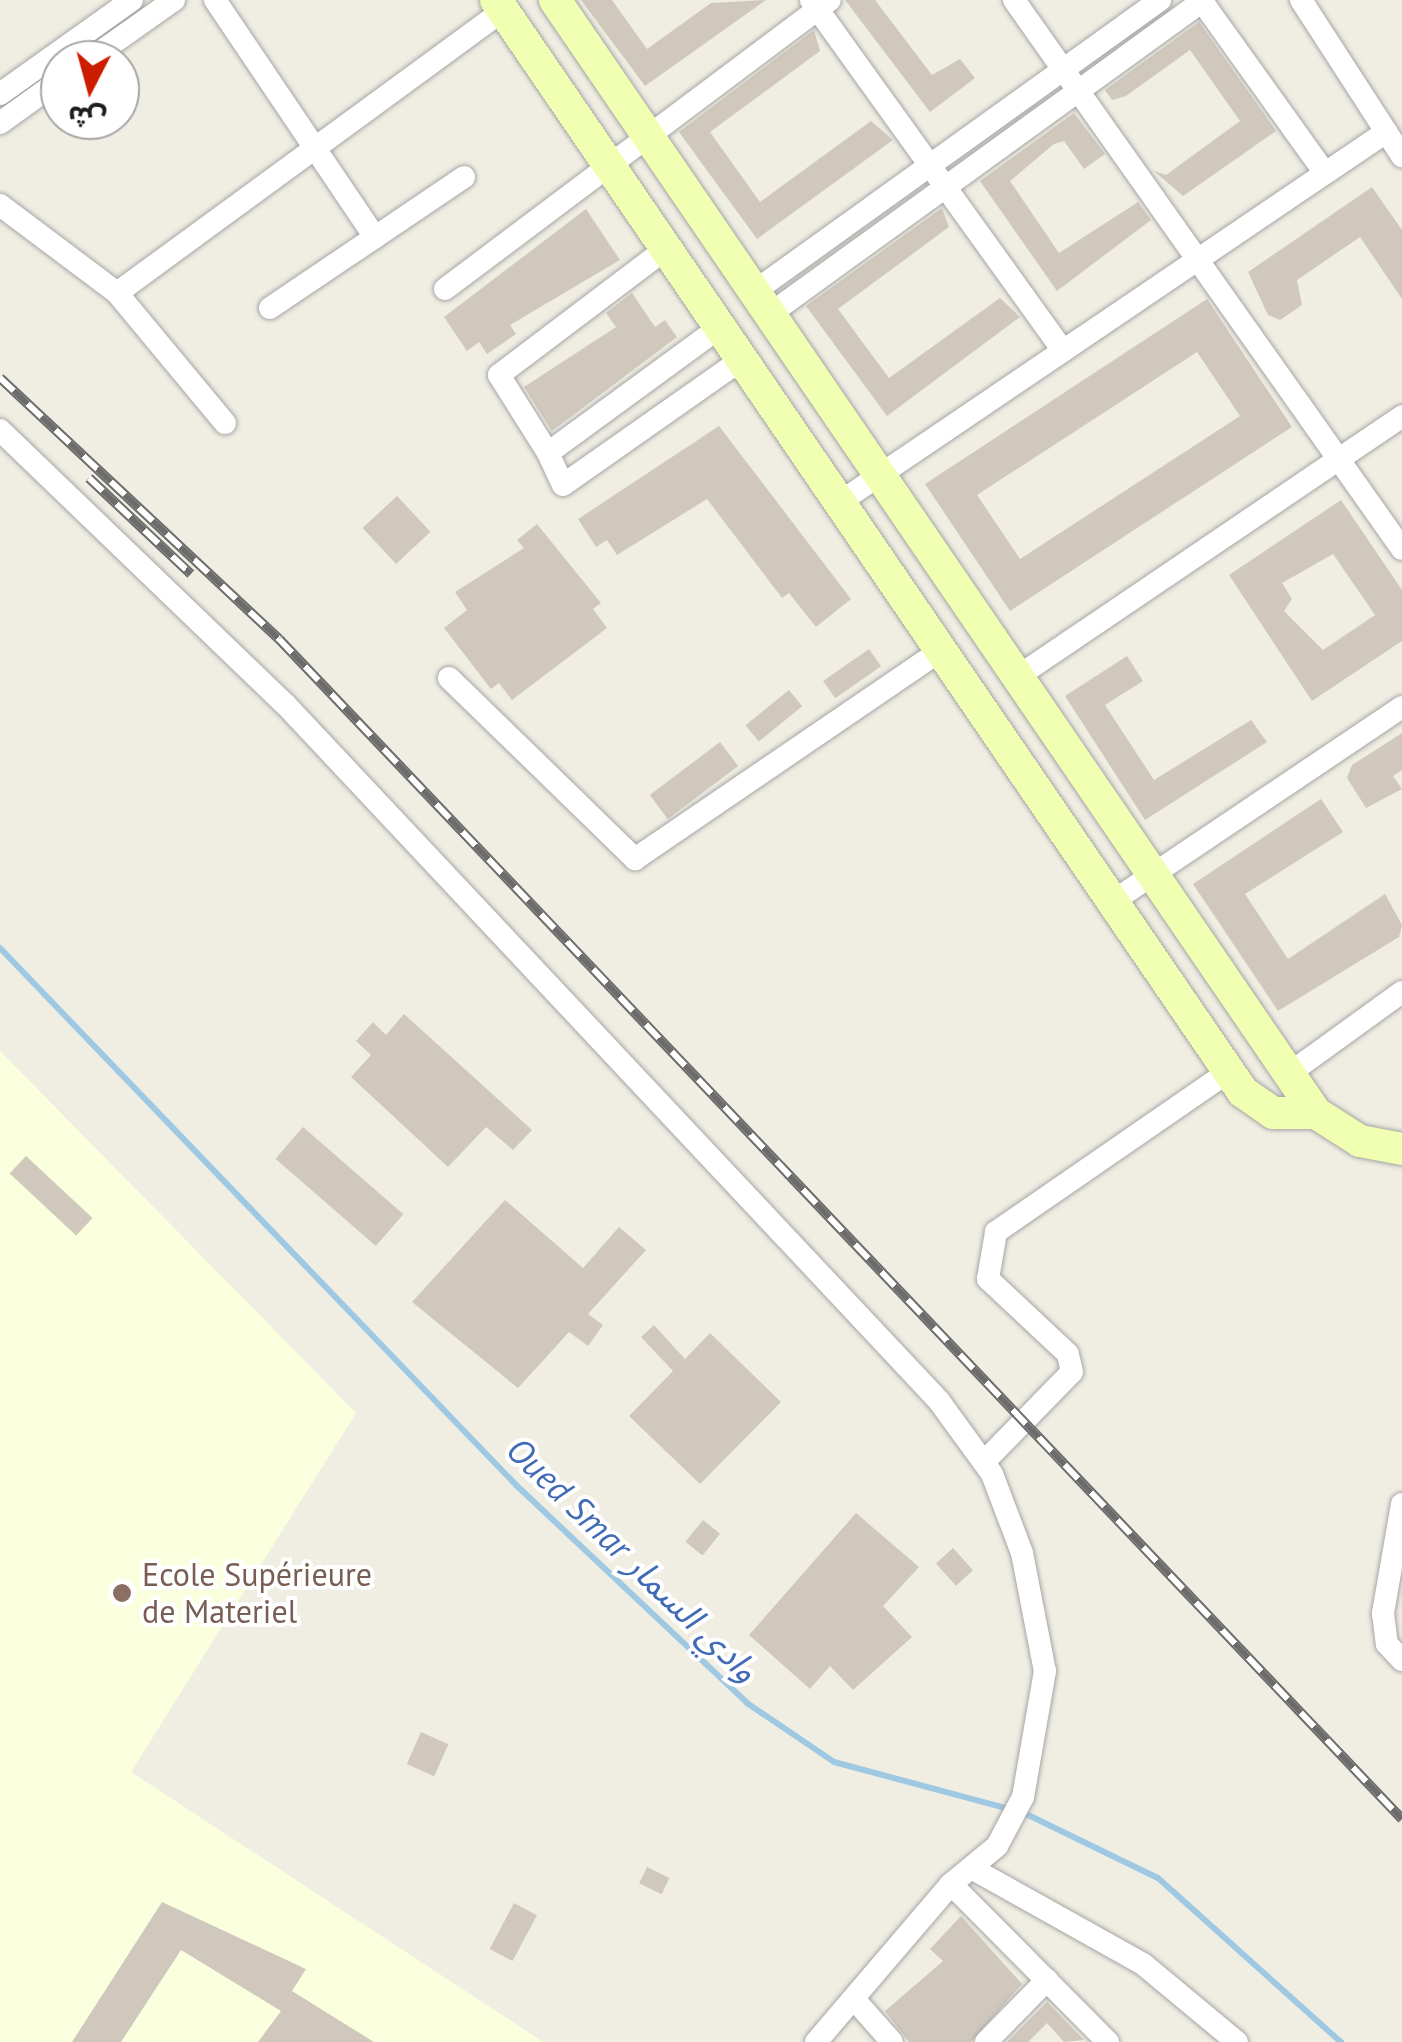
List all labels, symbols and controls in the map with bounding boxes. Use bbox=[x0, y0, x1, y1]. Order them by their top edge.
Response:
north arrow bbox=[40, 40, 140, 140]
text: ش bbox=[66, 98, 108, 139]
water label: Oued Smar وادي السمار bbox=[499, 1428, 767, 1690]
place label: Ecole Supérieure de Materiel bbox=[142, 1556, 372, 1631]
marker: Ecole Supérieure de Materiel bbox=[111, 1582, 133, 1604]

